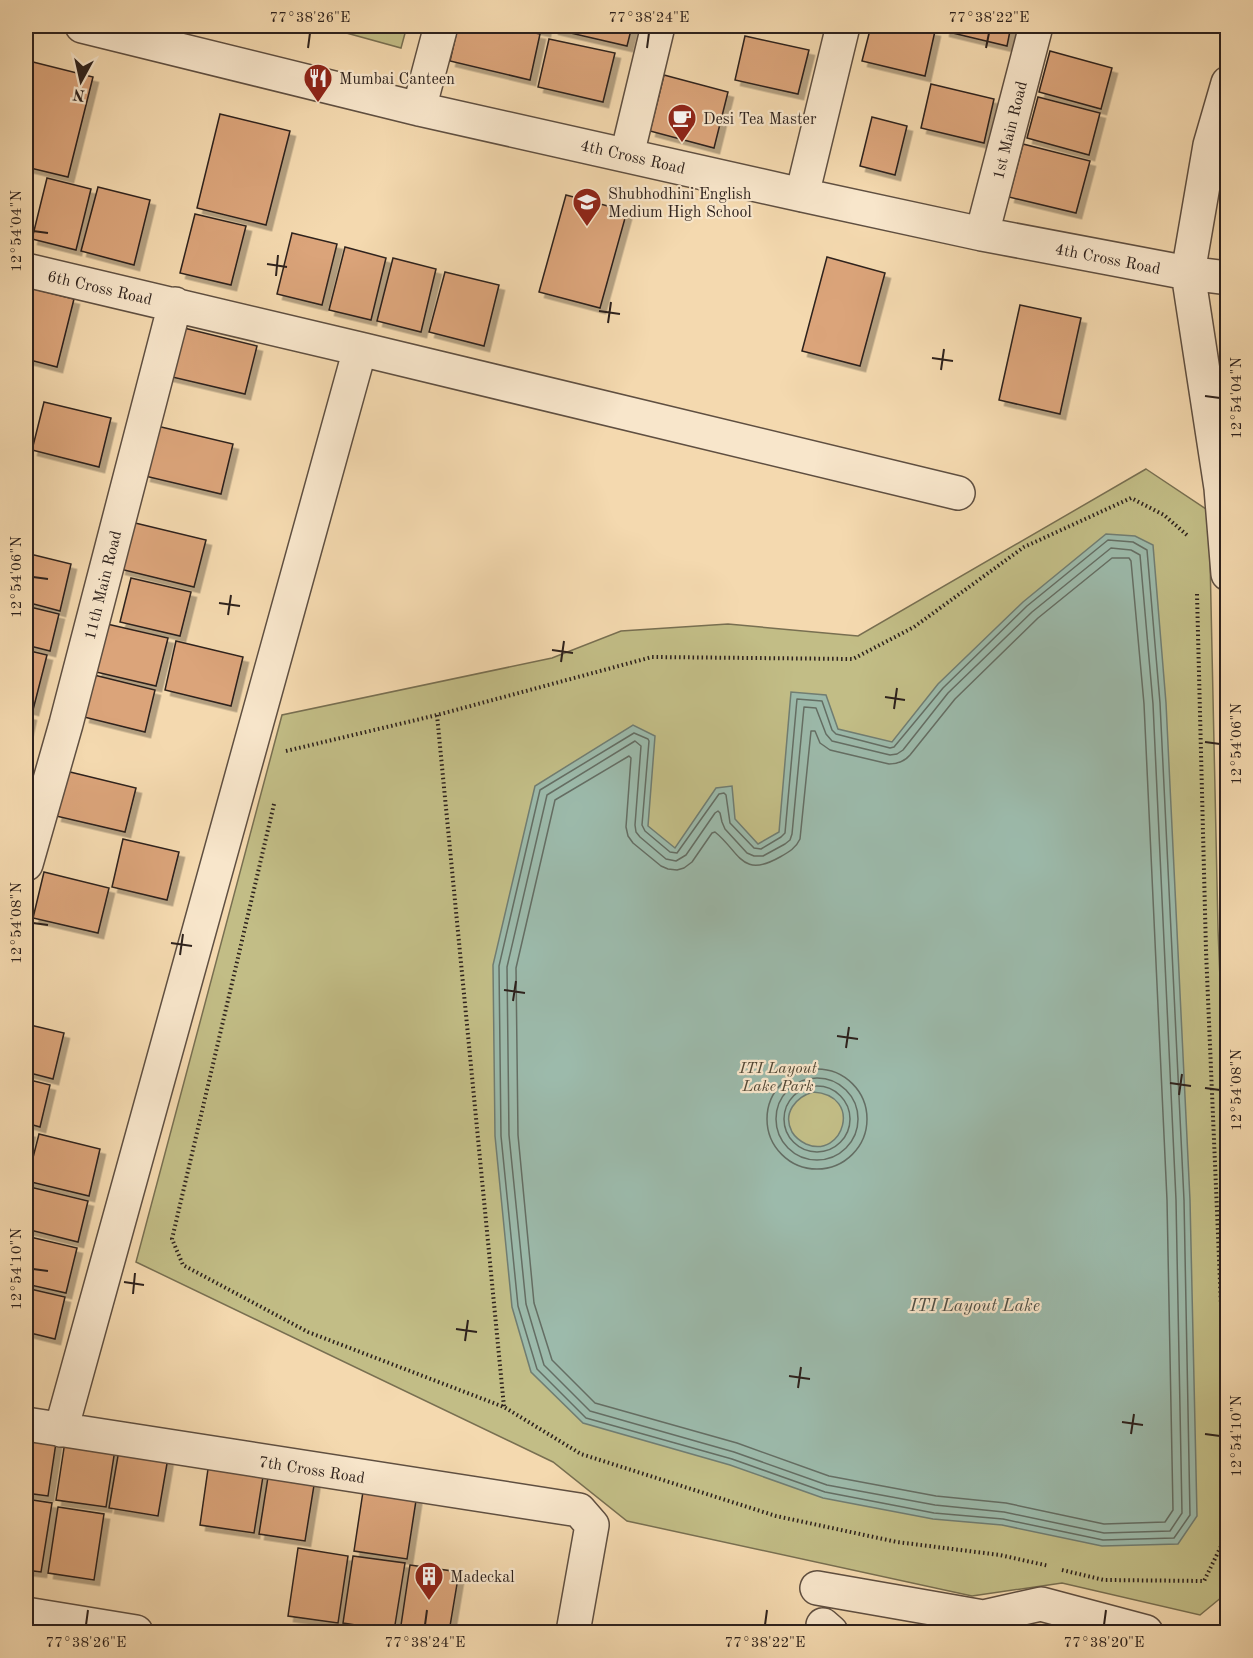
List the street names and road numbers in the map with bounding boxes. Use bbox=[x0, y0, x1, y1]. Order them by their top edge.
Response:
street label: 1st Main Road bbox=[991, 80, 1031, 181]
street label: 4th Cross Road bbox=[578, 138, 687, 178]
street label: 4th Cross Road bbox=[1053, 242, 1162, 278]
street label: 6th Cross Road bbox=[45, 269, 154, 309]
street label: 11th Main Road bbox=[83, 529, 125, 642]
street label: 7th Cross Road bbox=[257, 1455, 366, 1487]

